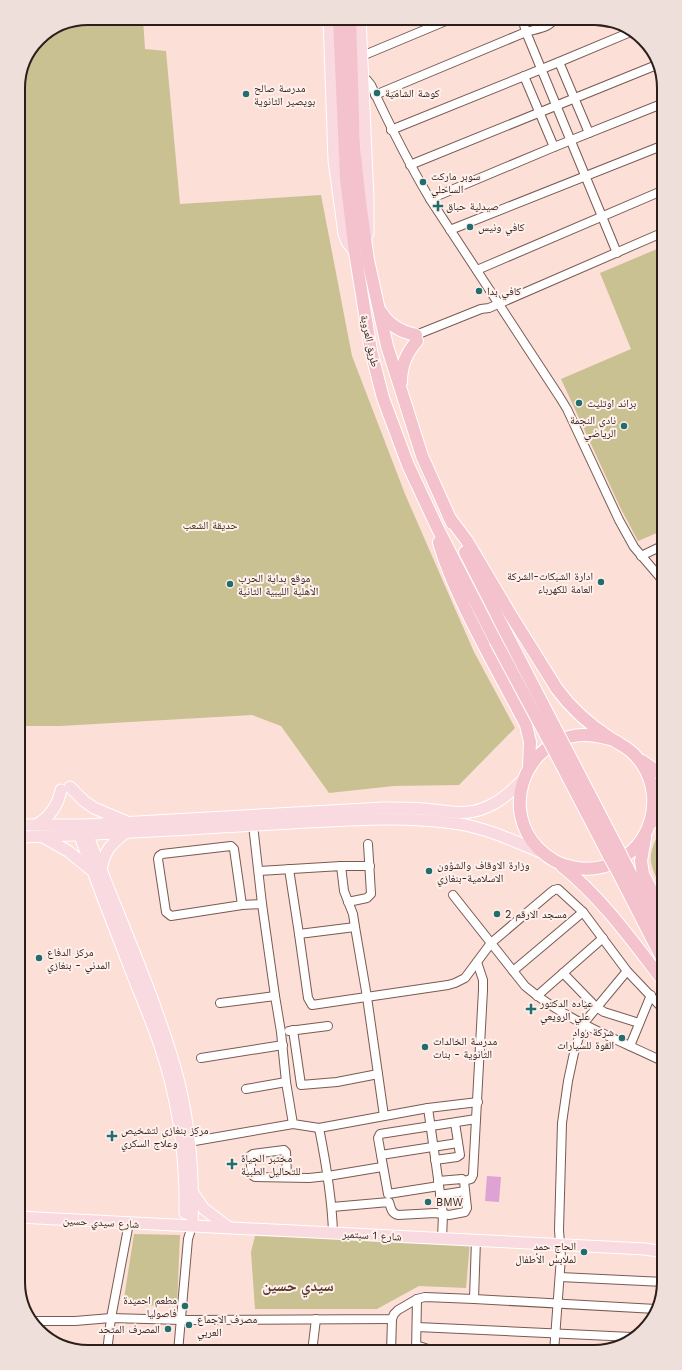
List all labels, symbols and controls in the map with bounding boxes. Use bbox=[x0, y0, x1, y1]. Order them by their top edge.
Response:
place label: مدرسة صالح بويصير الثانوية bbox=[254, 82, 315, 108]
place label: كوشة الشامية bbox=[385, 87, 440, 100]
marker: كوشة الشامية bbox=[372, 88, 382, 98]
marker: مدرسة صالح بويصير الثانوية bbox=[241, 89, 251, 99]
place label: سوبر ماركت الساحلي bbox=[431, 170, 480, 198]
marker: سوبر ماركت الساحلي bbox=[418, 177, 428, 187]
place label: صيدلية حباق bbox=[446, 200, 499, 213]
marker: صيدلية حباق bbox=[433, 201, 443, 211]
place label: كافي ونيس bbox=[478, 221, 525, 236]
marker: كافي ونيس bbox=[465, 222, 475, 232]
place label: كافي بدا bbox=[487, 285, 522, 300]
marker: كافي بدا bbox=[474, 286, 484, 296]
street label: طريق العروبة bbox=[358, 314, 381, 369]
place label: براند اوتليت bbox=[587, 397, 636, 410]
marker: براند اوتليت bbox=[574, 398, 584, 408]
place label: نادي النجمة الرياضي bbox=[570, 414, 616, 442]
marker: نادي النجمة الرياضي bbox=[619, 421, 629, 431]
park label: حديقة الشعب bbox=[183, 519, 237, 532]
place label: ادارة الشبكات-الشركة العامة للكهرباء bbox=[507, 570, 593, 596]
place label: موقع بداية الحرب الأهلية الليبية الثانية bbox=[238, 572, 318, 598]
marker: ادارة الشبكات-الشركة العامة للكهرباء bbox=[596, 577, 606, 587]
marker: موقع بداية الحرب الأهلية الليبية الثانية bbox=[225, 579, 235, 589]
place label: وزارة الاوقاف والشؤون الاسلامية-بنغازي bbox=[437, 859, 530, 887]
marker: وزارة الاوقاف والشؤون الاسلامية-بنغازي bbox=[424, 866, 434, 876]
place label: مسجد الارقم 2 bbox=[505, 908, 567, 922]
marker: مسجد الارقم 2 bbox=[492, 909, 502, 919]
place label: مركز الدفاع المدني - بنغازي bbox=[47, 946, 110, 974]
marker: مركز الدفاع المدني - بنغازي bbox=[34, 953, 44, 963]
place label: عياده الدكتور علي الرويعي bbox=[539, 997, 594, 1025]
marker: عياده الدكتور علي الرويعي bbox=[525, 1003, 537, 1015]
place label: شركة رواد القوة للسيارات bbox=[557, 1026, 614, 1052]
marker: شركة رواد القوة للسيارات bbox=[617, 1033, 627, 1043]
place label: مدرسة الخالدات الثانوية - بنات bbox=[433, 1035, 497, 1061]
marker: مدرسة الخالدات الثانوية - بنات bbox=[420, 1042, 430, 1052]
place label: مركز بنغازي لتشخيص وعلاج السكري bbox=[121, 1124, 209, 1152]
marker: مركز بنغازي لتشخيص وعلاج السكري bbox=[106, 1130, 118, 1142]
place label: مختبر الحياة للتحاليل الطبية bbox=[241, 1152, 301, 1178]
marker: مختبر الحياة للتحاليل الطبية bbox=[226, 1158, 238, 1170]
place label: BMW bbox=[436, 1196, 464, 1209]
marker: BMW bbox=[423, 1197, 433, 1207]
street label: شارع سيدي حسين bbox=[62, 1214, 139, 1233]
street label: شارع 1 سبتمبر bbox=[341, 1227, 402, 1244]
place label: الحاج حمد لملابس الأطفال bbox=[515, 1240, 576, 1266]
marker: الحاج حمد لملابس الأطفال bbox=[579, 1247, 589, 1257]
district label: سيدي حسين bbox=[262, 1277, 334, 1298]
place label: مطعم احميدة فاصوليا bbox=[123, 1294, 177, 1320]
marker: مطعم احميدة فاصوليا bbox=[180, 1301, 190, 1311]
place label: مصرف الاجماع العربي bbox=[197, 1313, 257, 1341]
marker: مصرف الاجماع العربي bbox=[184, 1320, 194, 1330]
place label: المصرف المتحد bbox=[98, 1323, 160, 1336]
marker: المصرف المتحد bbox=[163, 1324, 173, 1334]

